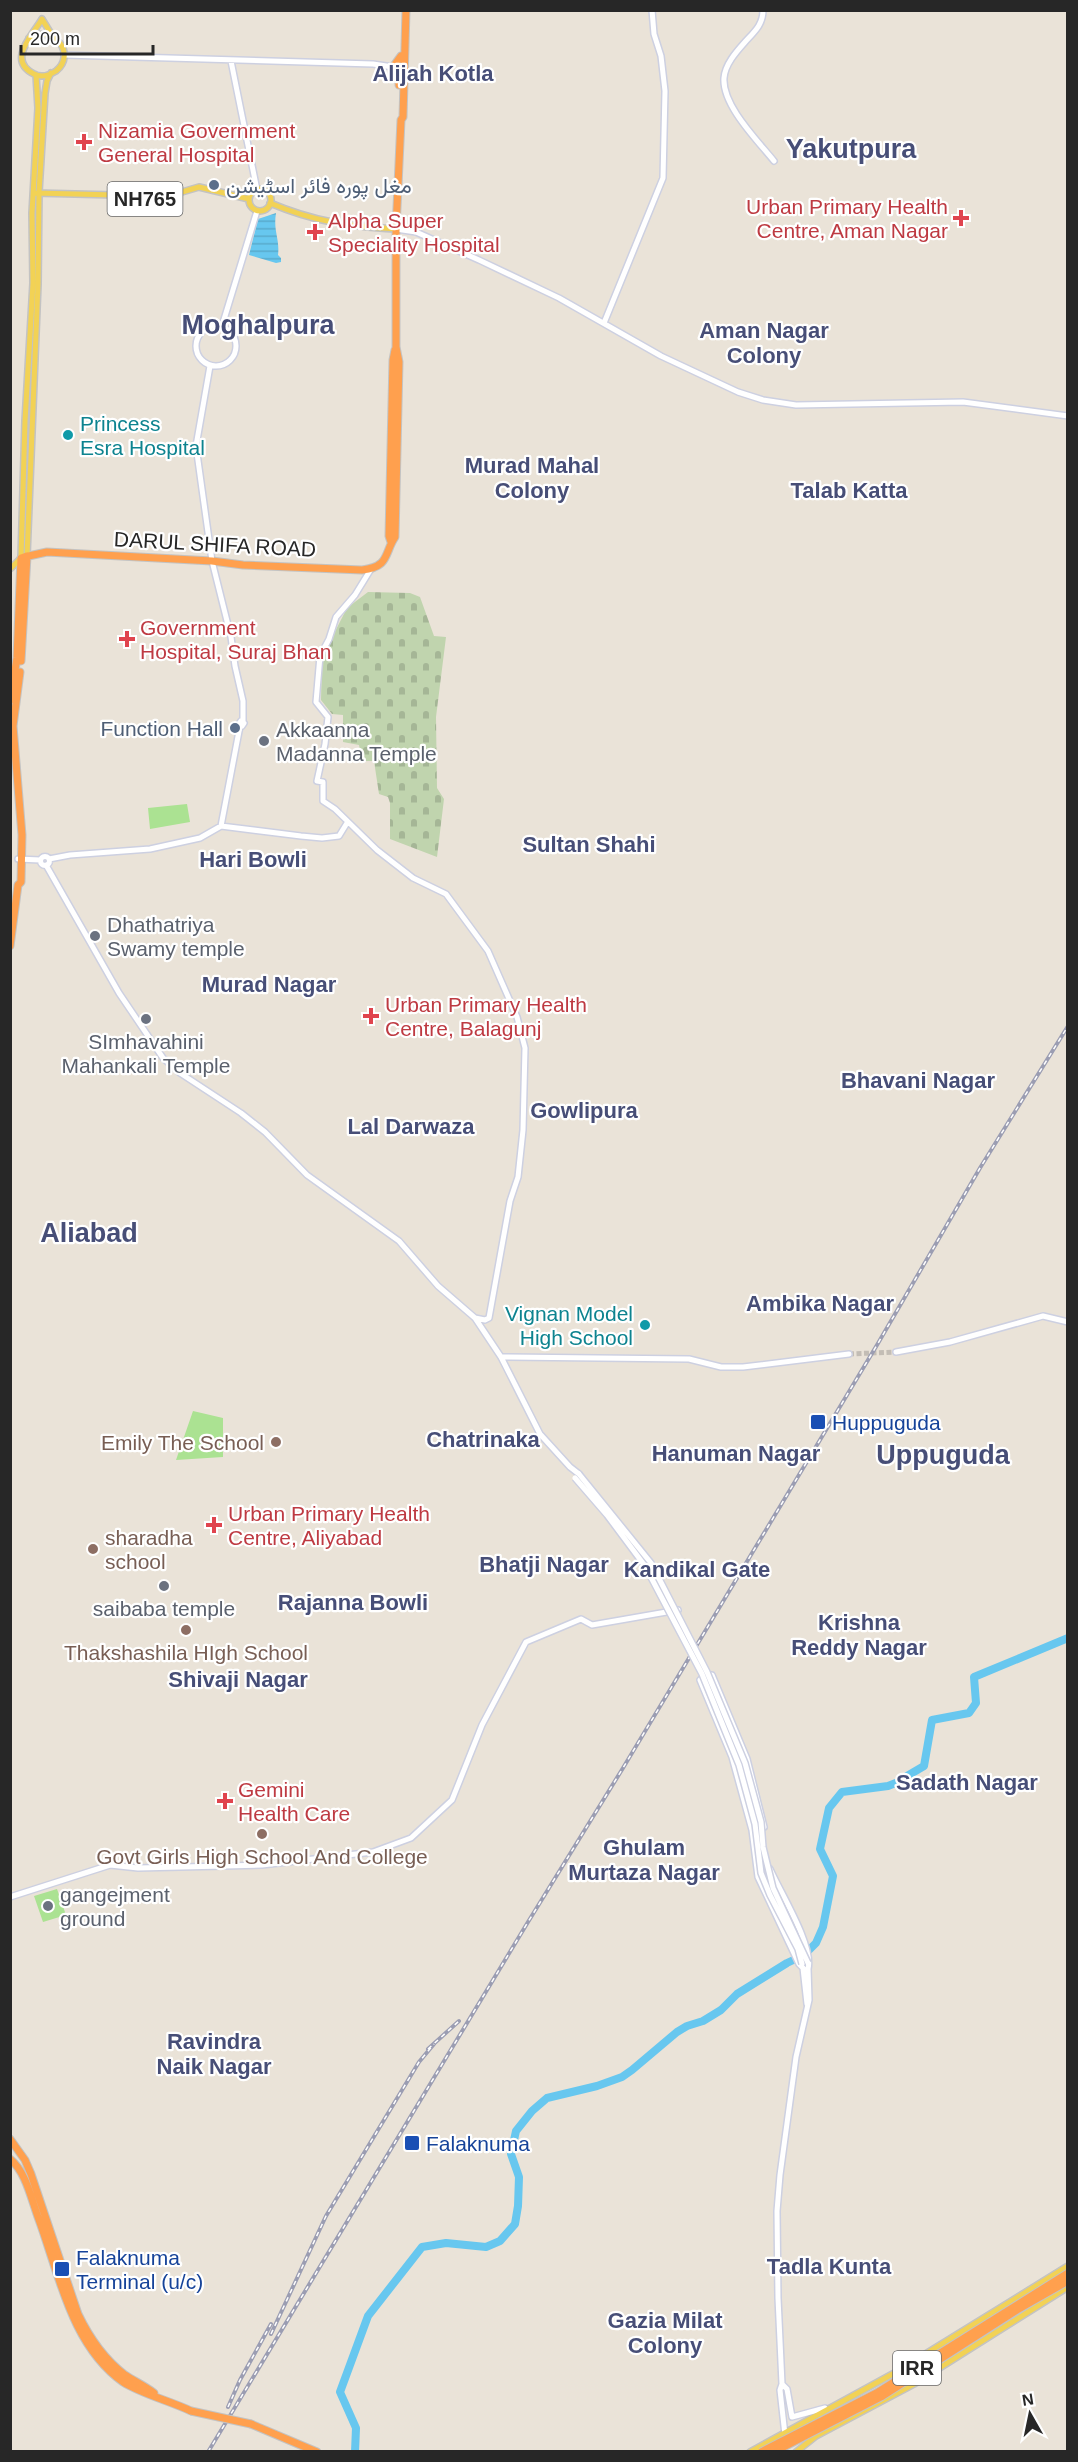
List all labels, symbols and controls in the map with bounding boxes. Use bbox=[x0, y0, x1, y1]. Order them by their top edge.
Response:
scale bar bbox=[21, 18, 153, 56]
text: 200 m bbox=[30, 29, 80, 49]
district label: Alijah Kotla bbox=[372, 61, 494, 86]
place label: Nizamia Government General Hospital bbox=[98, 119, 295, 166]
marker: Nizamia Government General Hospital bbox=[75, 133, 93, 151]
district label: Yakutpura bbox=[786, 134, 917, 164]
place label: مغل پورہ فائر اسٹیشن bbox=[226, 174, 412, 200]
marker: مغل پورہ فائر اسٹیشن bbox=[207, 178, 221, 192]
road number: NH765 bbox=[108, 182, 182, 216]
place label: Urban Primary Health Centre, Aman Nagar bbox=[746, 195, 948, 242]
place label: Alpha Super Speciality Hospital bbox=[328, 209, 500, 256]
marker: Urban Primary Health Centre, Aman Nagar bbox=[952, 209, 970, 227]
marker: Alpha Super Speciality Hospital bbox=[306, 223, 324, 241]
district label: Moghalpura bbox=[182, 310, 335, 340]
district label: Aman Nagar Colony bbox=[699, 318, 829, 368]
place label: Princess Esra Hospital bbox=[80, 412, 205, 459]
marker: Princess Esra Hospital bbox=[61, 428, 75, 442]
district label: Murad Mahal Colony bbox=[465, 453, 599, 503]
district label: Talab Katta bbox=[791, 478, 908, 503]
street label: DARUL SHIFA ROAD bbox=[113, 527, 317, 561]
place label: Government Hospital, Suraj Bhan bbox=[140, 616, 331, 663]
marker: Government Hospital, Suraj Bhan bbox=[118, 630, 136, 648]
place label: Function Hall bbox=[100, 717, 223, 740]
place label: Akkaanna Madanna Temple bbox=[276, 718, 437, 765]
marker: Function Hall bbox=[228, 721, 242, 735]
marker: Akkaanna Madanna Temple bbox=[257, 734, 271, 748]
district label: Sultan Shahi bbox=[522, 832, 656, 857]
district label: Hari Bowli bbox=[199, 847, 307, 872]
place label: Dhathatriya Swamy temple bbox=[107, 913, 245, 960]
marker: Dhathatriya Swamy temple bbox=[88, 929, 102, 943]
district label: Murad Nagar bbox=[202, 972, 337, 997]
place label: Urban Primary Health Centre, Balagunj bbox=[385, 993, 587, 1040]
marker: Urban Primary Health Centre, Balagunj bbox=[362, 1007, 380, 1025]
marker: SImhavahini Mahankali Temple bbox=[139, 1012, 153, 1026]
place label: SImhavahini Mahankali Temple bbox=[62, 1030, 230, 1077]
district label: Bhavani Nagar bbox=[841, 1068, 995, 1093]
district label: Gowlipura bbox=[530, 1098, 639, 1123]
district label: Lal Darwaza bbox=[347, 1114, 475, 1139]
district label: Aliabad bbox=[40, 1218, 138, 1248]
district label: Ambika Nagar bbox=[746, 1291, 894, 1316]
place label: Vignan Model High School bbox=[505, 1302, 633, 1349]
marker: Vignan Model High School bbox=[638, 1318, 652, 1332]
place label: Huppuguda bbox=[832, 1411, 941, 1434]
marker: Huppuguda bbox=[809, 1413, 827, 1431]
district label: Chatrinaka bbox=[426, 1427, 541, 1452]
place label: Emily The School bbox=[101, 1431, 264, 1454]
marker: Emily The School bbox=[269, 1435, 283, 1449]
district label: Uppuguda bbox=[876, 1440, 1011, 1470]
district label: Hanuman Nagar bbox=[652, 1441, 821, 1466]
place label: Urban Primary Health Centre, Aliyabad bbox=[228, 1502, 430, 1549]
marker: Urban Primary Health Centre, Aliyabad bbox=[205, 1516, 223, 1534]
place label: sharadha school bbox=[105, 1526, 193, 1573]
marker: sharadha school bbox=[86, 1542, 100, 1556]
district label: Bhatji Nagar bbox=[479, 1552, 609, 1577]
district label: Kandikal Gate bbox=[624, 1557, 770, 1582]
marker: saibaba temple bbox=[157, 1579, 171, 1593]
district label: Rajanna Bowli bbox=[278, 1590, 428, 1615]
place label: saibaba temple bbox=[93, 1597, 235, 1620]
district label: Krishna Reddy Nagar bbox=[791, 1610, 927, 1660]
marker: Thakshashila HIgh School bbox=[179, 1623, 193, 1637]
place label: Thakshashila HIgh School bbox=[64, 1641, 308, 1664]
district label: Shivaji Nagar bbox=[168, 1667, 308, 1692]
district label: Sadath Nagar bbox=[896, 1770, 1038, 1795]
place label: Gemini Health Care bbox=[238, 1778, 350, 1825]
marker: Gemini Health Care bbox=[216, 1792, 234, 1810]
marker: Govt Girls High School And College bbox=[255, 1827, 269, 1841]
district label: Ghulam Murtaza Nagar bbox=[568, 1835, 720, 1885]
place label: Govt Girls High School And College bbox=[96, 1845, 428, 1868]
place label: gangejment ground bbox=[60, 1883, 170, 1930]
marker: gangejment ground bbox=[41, 1899, 55, 1913]
district label: Ravindra Naik Nagar bbox=[157, 2029, 272, 2079]
place label: Falaknuma bbox=[426, 2132, 530, 2155]
marker: Falaknuma bbox=[403, 2134, 421, 2152]
place label: Falaknuma Terminal (u/c) bbox=[76, 2246, 203, 2293]
district label: Tadla Kunta bbox=[767, 2254, 892, 2279]
marker: Falaknuma Terminal (u/c) bbox=[53, 2260, 71, 2278]
district label: Gazia Milat Colony bbox=[608, 2308, 723, 2358]
road number: IRR bbox=[893, 2351, 941, 2385]
north arrow bbox=[1000, 2384, 1060, 2444]
text: N bbox=[1021, 2390, 1035, 2409]

